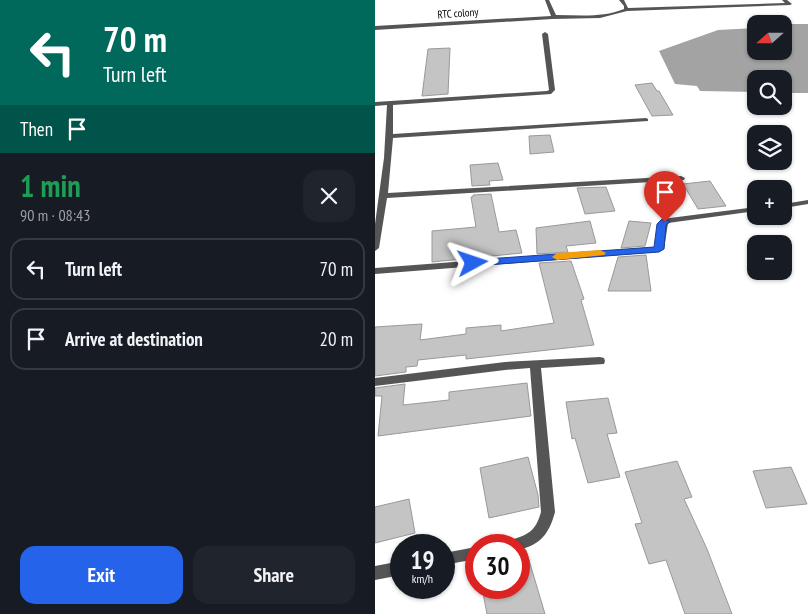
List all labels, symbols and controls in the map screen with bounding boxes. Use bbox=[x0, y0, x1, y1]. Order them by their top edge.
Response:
street label: RTC colony bbox=[437, 5, 480, 21]
north arrow bbox=[747, 15, 793, 60]
map controls bbox=[747, 15, 792, 280]
text: 70 m bbox=[103, 16, 167, 62]
icon: left bbox=[20, 20, 85, 85]
text: Turn left bbox=[103, 60, 167, 88]
button: search bbox=[747, 70, 792, 115]
icon: arrive bbox=[63, 115, 91, 143]
text: Then bbox=[20, 117, 53, 141]
button: layers bbox=[747, 125, 792, 170]
text: 1 min bbox=[20, 166, 81, 205]
button: close bbox=[303, 170, 355, 222]
pin bbox=[644, 171, 686, 222]
icon: arrive bbox=[651, 178, 679, 206]
button: + bbox=[747, 180, 792, 225]
text: 90 m · 08:43 bbox=[20, 205, 91, 225]
button: − bbox=[747, 235, 792, 280]
position arrow bbox=[446, 236, 498, 288]
icon: left bbox=[22, 255, 50, 283]
text: Turn left bbox=[65, 257, 122, 281]
text: 70 m bbox=[320, 257, 353, 281]
icon: arrive bbox=[22, 325, 50, 353]
text: Arrive at destination bbox=[65, 327, 203, 351]
text: 20 m bbox=[320, 327, 353, 351]
speed limit sign: 30 bbox=[465, 534, 530, 599]
text: 19 bbox=[411, 544, 434, 576]
button: Exit bbox=[20, 546, 183, 604]
button: Share bbox=[193, 546, 355, 604]
text: km/h bbox=[412, 571, 433, 586]

